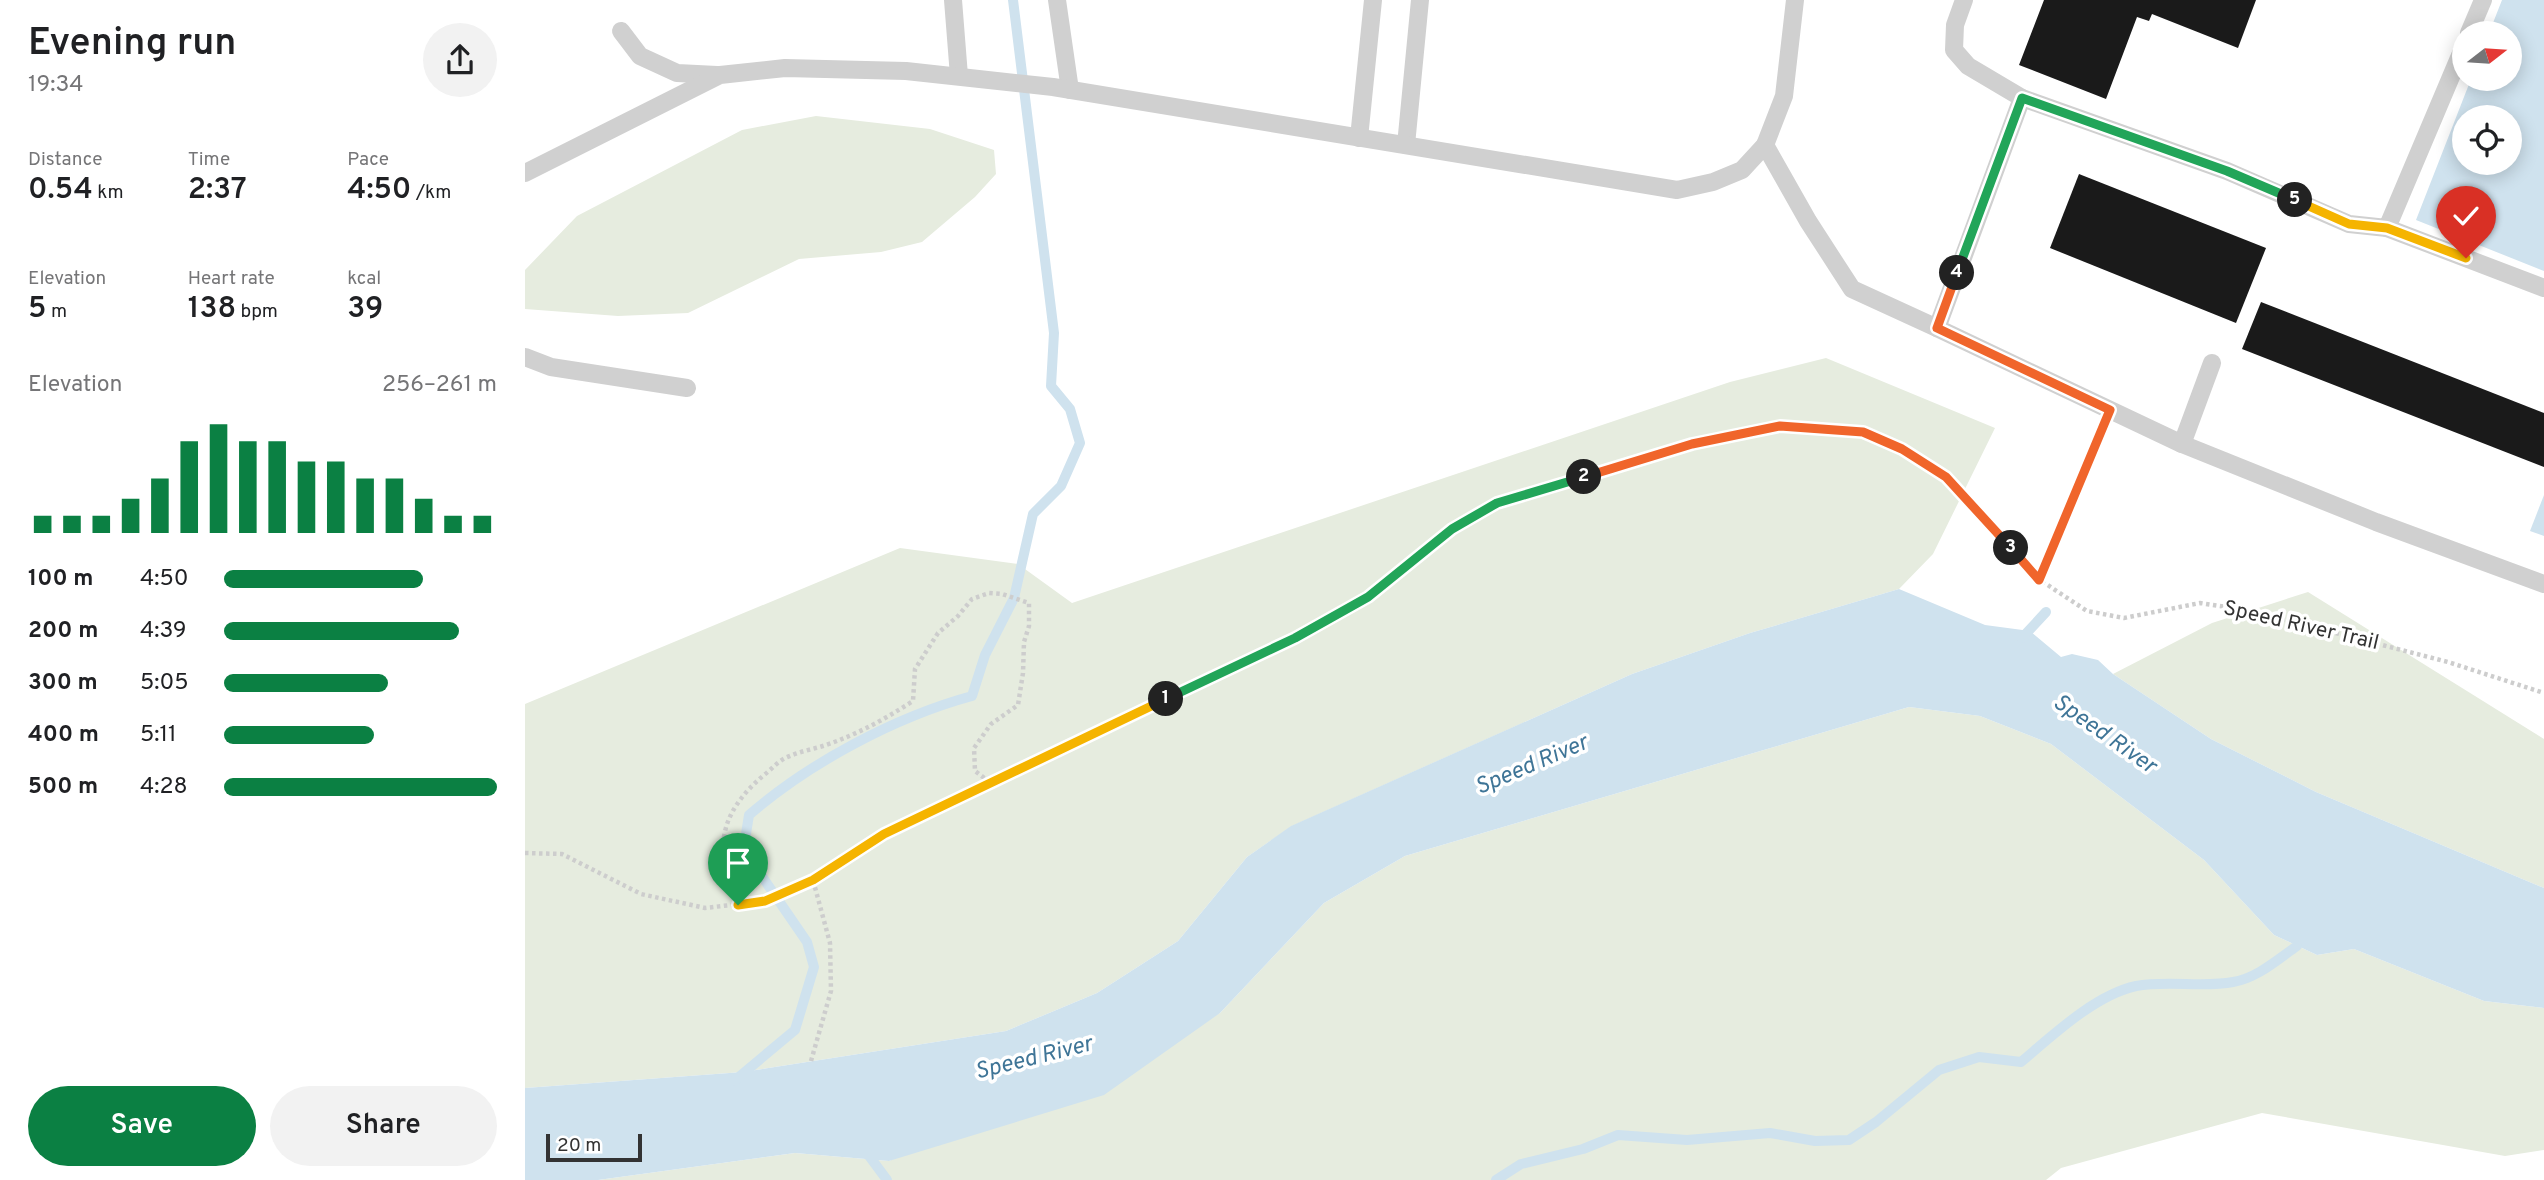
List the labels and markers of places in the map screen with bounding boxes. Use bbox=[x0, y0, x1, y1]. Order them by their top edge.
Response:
pin: 5 bbox=[2277, 182, 2313, 218]
pin bbox=[2436, 186, 2496, 258]
pin: 4 bbox=[1939, 256, 1975, 290]
pin: 2 bbox=[1567, 460, 1601, 494]
pin: 3 bbox=[1993, 530, 2029, 566]
pin: 1 bbox=[1149, 682, 1183, 716]
pin bbox=[708, 833, 768, 905]

